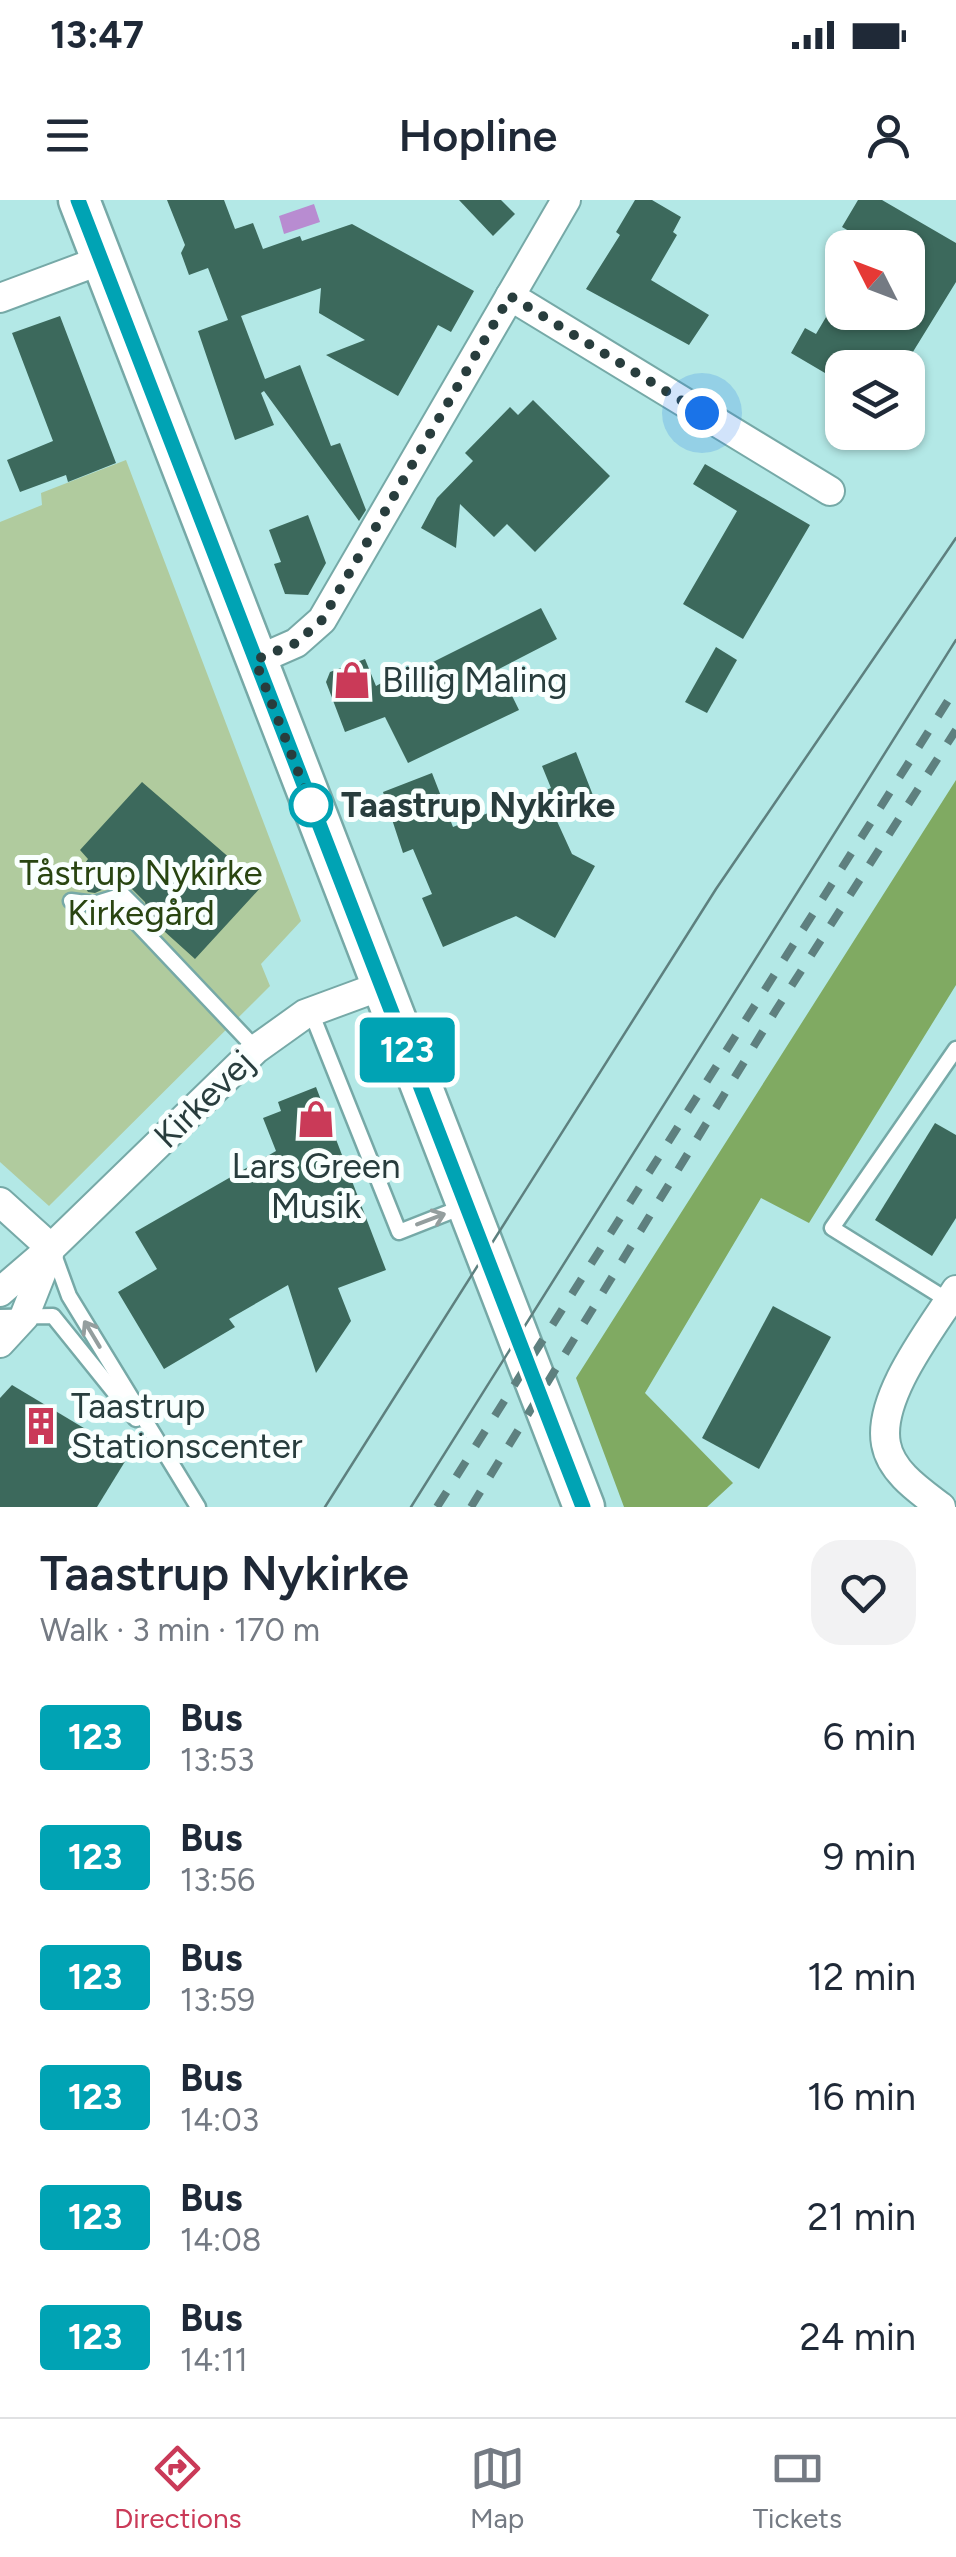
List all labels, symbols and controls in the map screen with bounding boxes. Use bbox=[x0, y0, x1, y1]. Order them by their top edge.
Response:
text: 13:47 bbox=[50, 12, 144, 58]
icon: menu bbox=[40, 108, 95, 163]
text: Hopline bbox=[399, 108, 557, 162]
icon: person bbox=[861, 108, 916, 163]
north arrow bbox=[825, 230, 925, 330]
map controls bbox=[825, 230, 925, 450]
button: layers bbox=[825, 350, 925, 450]
your location bbox=[677, 388, 727, 438]
shop icon: Billig Maling bbox=[331, 659, 373, 701]
place label: Billig Maling bbox=[382, 659, 568, 701]
marker: Taastrup Nykirke bbox=[290, 784, 332, 826]
place label: Taastrup Nykirke bbox=[341, 784, 615, 826]
park label: Tåstrup Nykirke Kirkegård bbox=[19, 852, 263, 934]
line badge: 123 bbox=[350, 1018, 464, 1082]
text: 123 bbox=[380, 1029, 434, 1071]
street label: Kirkevej bbox=[145, 1041, 263, 1157]
shop icon: Lars Green Musik bbox=[295, 1098, 337, 1140]
place label: Lars Green Musik bbox=[231, 1145, 401, 1227]
one-way arrow bbox=[415, 1209, 446, 1227]
one-way arrow bbox=[82, 1320, 102, 1349]
place label: Taastrup Stationscenter bbox=[71, 1385, 303, 1467]
building icon: Taastrup Stationscenter bbox=[20, 1405, 62, 1447]
button: heart bbox=[811, 1540, 916, 1645]
text: Taastrup Nykirke bbox=[40, 1544, 409, 1602]
text: Walk · 3 min · 170 m bbox=[40, 1611, 320, 1649]
text: Bus bbox=[180, 1695, 243, 1741]
text: 6 min bbox=[823, 1714, 916, 1760]
text: 123 bbox=[68, 1716, 122, 1758]
text: 13:53 bbox=[180, 1741, 255, 1779]
text: Bus bbox=[180, 1815, 243, 1861]
text: 9 min bbox=[823, 1834, 916, 1880]
text: 123 bbox=[68, 1836, 122, 1878]
text: 13:56 bbox=[180, 1861, 255, 1899]
text: Bus bbox=[180, 1935, 243, 1981]
text: 12 min bbox=[807, 1954, 916, 2000]
text: 123 bbox=[68, 1956, 122, 1998]
text: 13:59 bbox=[180, 1981, 255, 2019]
text: Bus bbox=[180, 2055, 243, 2101]
text: 16 min bbox=[807, 2074, 916, 2120]
text: 123 bbox=[68, 2076, 122, 2118]
text: 14:03 bbox=[180, 2101, 259, 2139]
text: Bus bbox=[180, 2175, 243, 2221]
text: 21 min bbox=[807, 2194, 916, 2240]
text: 123 bbox=[68, 2196, 122, 2238]
text: 14:08 bbox=[180, 2221, 261, 2259]
text: Bus bbox=[180, 2295, 243, 2341]
text: 24 min bbox=[799, 2314, 916, 2360]
text: 123 bbox=[68, 2316, 122, 2358]
text: 14:11 bbox=[180, 2341, 248, 2379]
tab: Directions bbox=[114, 2441, 242, 2535]
tab: Map bbox=[470, 2441, 525, 2535]
tab: Tickets bbox=[753, 2441, 842, 2535]

